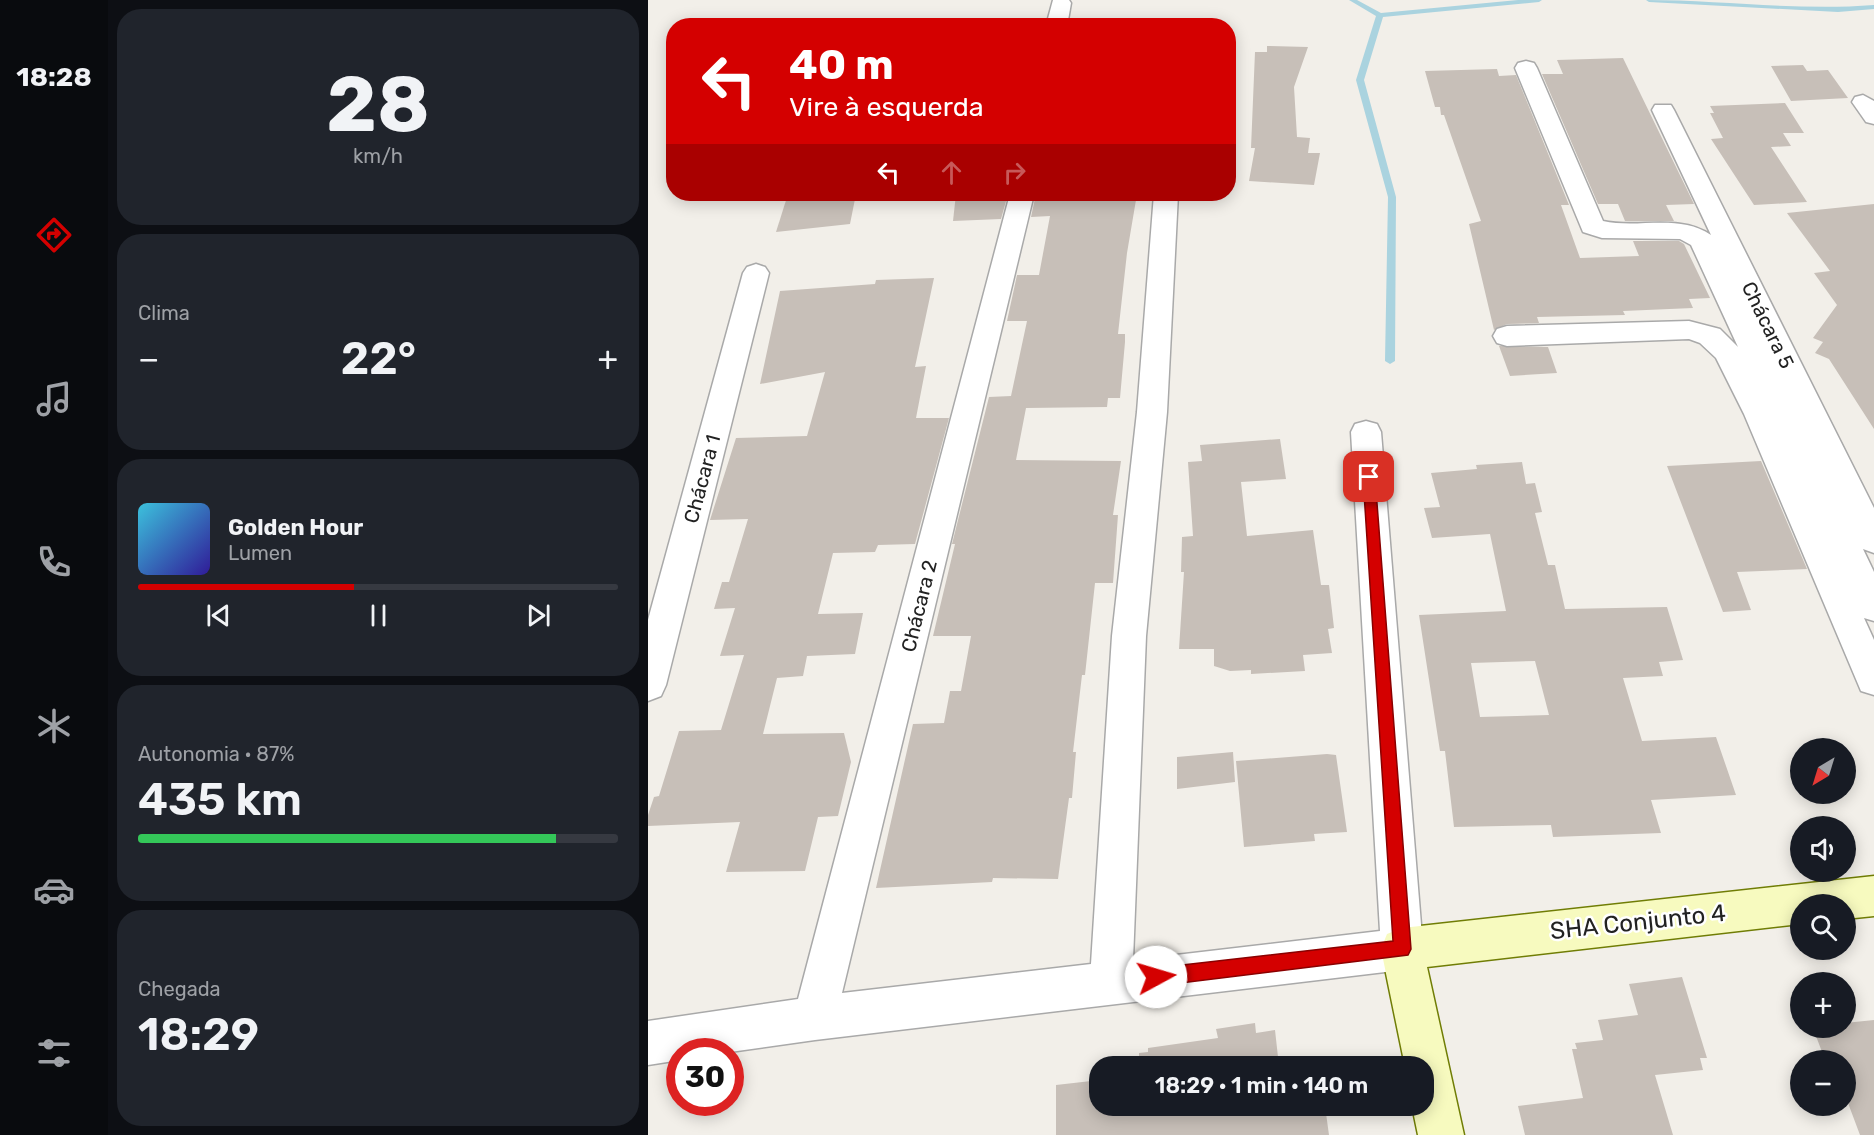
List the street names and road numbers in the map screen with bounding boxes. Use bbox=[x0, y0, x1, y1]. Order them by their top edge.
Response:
street label: Chácara 5 bbox=[1737, 278, 1799, 372]
street label: Chácara 1 bbox=[679, 432, 725, 526]
street label: Chácara 2 bbox=[896, 558, 942, 654]
street label: SHA Conjunto 4 bbox=[1549, 899, 1727, 945]

